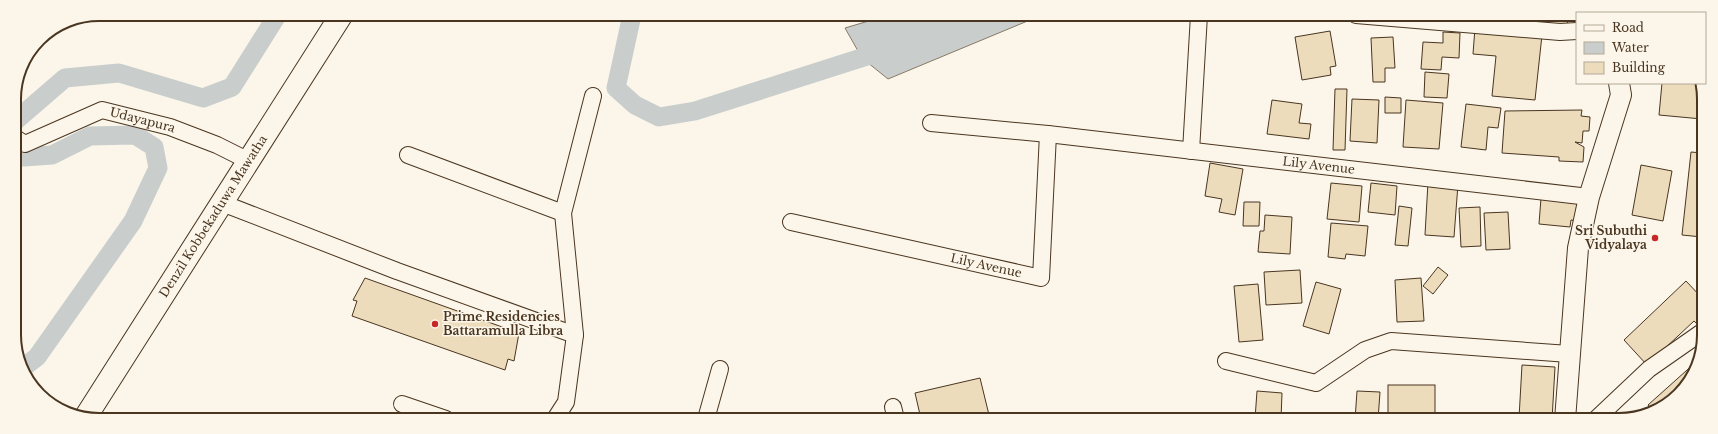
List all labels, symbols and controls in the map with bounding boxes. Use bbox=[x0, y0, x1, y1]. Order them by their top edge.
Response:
legend bbox=[1576, 12, 1706, 84]
text: Road bbox=[1612, 20, 1644, 35]
text: Water bbox=[1611, 40, 1649, 55]
text: Building bbox=[1612, 60, 1666, 75]
street label: Udayapura bbox=[108, 104, 178, 136]
street label: Denzil Kobbekaduwa Mawatha bbox=[156, 132, 270, 300]
street label: Lily Avenue bbox=[1282, 153, 1356, 177]
place label: Sri Subuthi Vidyalaya bbox=[1575, 223, 1648, 252]
marker: Sri Subuthi Vidyalaya bbox=[1650, 233, 1660, 243]
street label: Lily Avenue bbox=[949, 250, 1023, 281]
place label: Prime Residencies Battaramulla Libra bbox=[443, 309, 563, 338]
marker: Prime Residencies Battaramulla Libra bbox=[430, 319, 440, 329]

